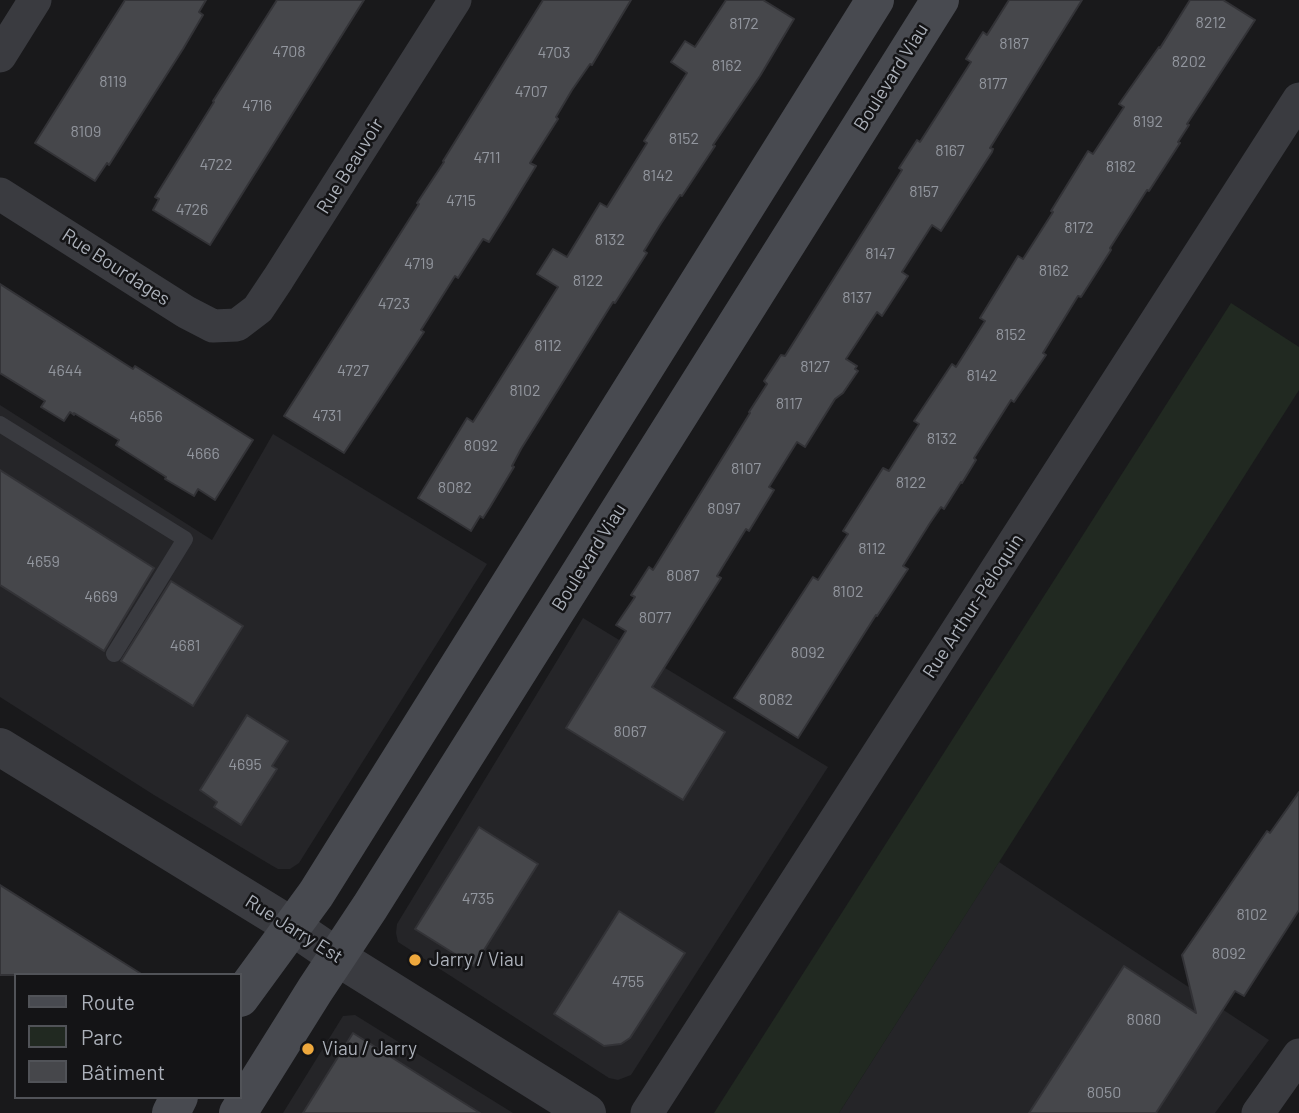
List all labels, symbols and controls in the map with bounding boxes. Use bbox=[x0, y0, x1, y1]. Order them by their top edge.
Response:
house number: 8212 bbox=[1196, 13, 1226, 33]
house number: 8172 bbox=[729, 14, 759, 34]
street label: Boulevard Viau bbox=[849, 19, 933, 135]
house number: 8187 bbox=[999, 34, 1029, 54]
house number: 4708 bbox=[272, 42, 306, 62]
house number: 4703 bbox=[537, 43, 571, 63]
house number: 8202 bbox=[1172, 52, 1206, 72]
house number: 8162 bbox=[712, 56, 742, 76]
house number: 8119 bbox=[99, 72, 127, 92]
house number: 8177 bbox=[979, 74, 1007, 94]
house number: 4707 bbox=[515, 82, 547, 102]
house number: 4716 bbox=[242, 96, 272, 116]
house number: 8192 bbox=[1133, 112, 1163, 132]
street label: Rue Beauvoir bbox=[312, 114, 388, 218]
house number: 8109 bbox=[71, 122, 101, 142]
house number: 8152 bbox=[669, 129, 699, 149]
house number: 8167 bbox=[935, 141, 965, 161]
house number: 4711 bbox=[473, 148, 501, 168]
house number: 4722 bbox=[199, 155, 233, 175]
house number: 8182 bbox=[1106, 157, 1136, 177]
house number: 8142 bbox=[643, 166, 673, 186]
house number: 8157 bbox=[909, 182, 939, 202]
house number: 4715 bbox=[446, 191, 476, 211]
house number: 4726 bbox=[176, 200, 208, 220]
house number: 8172 bbox=[1064, 218, 1094, 238]
street label: Rue Bourdages bbox=[58, 224, 174, 310]
house number: 8132 bbox=[595, 230, 625, 250]
house number: 8147 bbox=[865, 244, 895, 264]
house number: 4719 bbox=[404, 254, 434, 274]
house number: 8162 bbox=[1039, 261, 1069, 281]
house number: 8122 bbox=[573, 271, 603, 291]
house number: 8137 bbox=[842, 288, 872, 308]
house number: 4723 bbox=[378, 294, 410, 314]
house number: 8152 bbox=[996, 325, 1026, 345]
house number: 8112 bbox=[534, 336, 562, 356]
house number: 8127 bbox=[800, 357, 830, 377]
house number: 4644 bbox=[48, 361, 82, 381]
house number: 4727 bbox=[337, 361, 369, 381]
house number: 8142 bbox=[967, 366, 997, 386]
house number: 8102 bbox=[509, 381, 541, 401]
house number: 8117 bbox=[776, 394, 802, 414]
house number: 4731 bbox=[312, 406, 342, 426]
house number: 4656 bbox=[129, 407, 163, 427]
house number: 8132 bbox=[927, 429, 957, 449]
house number: 8092 bbox=[464, 436, 498, 456]
house number: 4666 bbox=[186, 444, 220, 464]
house number: 8107 bbox=[731, 459, 761, 479]
house number: 8122 bbox=[896, 473, 926, 493]
house number: 8082 bbox=[438, 478, 472, 498]
street label: Boulevard Viau bbox=[547, 499, 631, 615]
house number: 8097 bbox=[707, 499, 741, 519]
street label: Rue Arthur-Péloquin bbox=[918, 530, 1028, 682]
house number: 8112 bbox=[858, 539, 886, 559]
house number: 4659 bbox=[26, 552, 60, 572]
house number: 8087 bbox=[666, 566, 700, 586]
house number: 8102 bbox=[832, 582, 864, 602]
house number: 4669 bbox=[84, 587, 118, 607]
house number: 8077 bbox=[639, 608, 671, 628]
house number: 4681 bbox=[170, 636, 200, 656]
house number: 8092 bbox=[791, 643, 825, 663]
house number: 8082 bbox=[759, 690, 793, 710]
house number: 8067 bbox=[613, 722, 647, 742]
house number: 4695 bbox=[228, 755, 262, 775]
house number: 4735 bbox=[462, 889, 494, 909]
street label: Rue Jarry Est bbox=[241, 890, 347, 968]
house number: 8102 bbox=[1236, 905, 1268, 925]
house number: 8092 bbox=[1212, 944, 1246, 964]
place label: Jarry / Viau bbox=[429, 949, 524, 971]
marker: Jarry / Viau bbox=[407, 952, 423, 968]
house number: 4755 bbox=[612, 972, 644, 992]
legend bbox=[14, 973, 242, 1099]
text: Route bbox=[81, 989, 135, 1014]
house number: 8080 bbox=[1127, 1010, 1161, 1030]
text: Parc bbox=[81, 1024, 123, 1049]
place label: Viau / Jarry bbox=[322, 1038, 417, 1060]
marker: Viau / Jarry bbox=[300, 1041, 316, 1057]
text: Bâtiment bbox=[81, 1059, 165, 1084]
house number: 8050 bbox=[1087, 1083, 1121, 1103]

